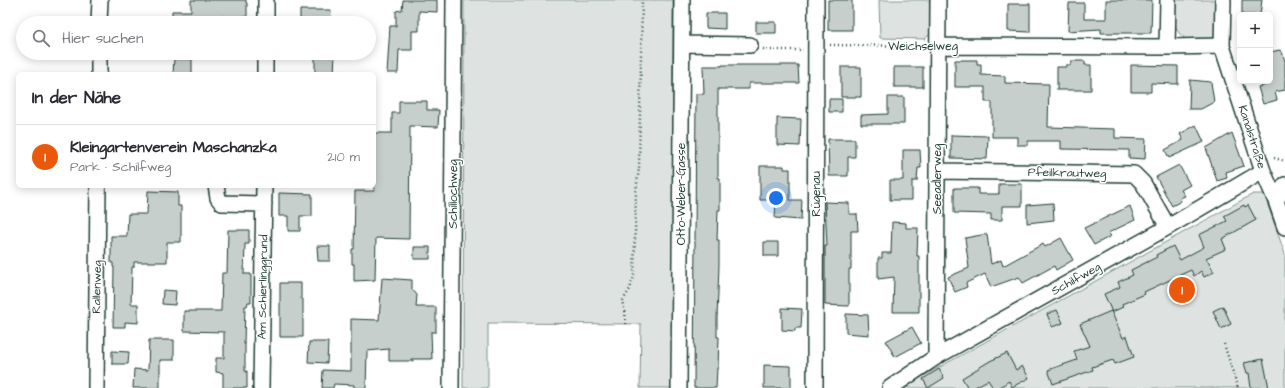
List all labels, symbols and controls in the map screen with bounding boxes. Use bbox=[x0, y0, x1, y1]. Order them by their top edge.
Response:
map controls bbox=[1237, 12, 1273, 84]
button: + bbox=[1237, 12, 1273, 48]
search box bbox=[16, 16, 376, 60]
icon: search bbox=[30, 27, 52, 49]
text: Hier suchen bbox=[62, 28, 143, 49]
street label: Weichselweg bbox=[888, 38, 958, 56]
button: − bbox=[1237, 48, 1273, 84]
text: In der Nähe bbox=[32, 86, 121, 110]
street label: Kanalstraße bbox=[1234, 103, 1270, 171]
text: Kleingartenverein Maschanzka bbox=[70, 137, 277, 158]
street label: Otto-Weber-Gasse bbox=[673, 142, 690, 245]
street label: Seeadlerweg bbox=[929, 144, 947, 214]
text: 1 bbox=[44, 148, 46, 166]
text: 210 m bbox=[327, 148, 360, 166]
text: Park · Schilfweg bbox=[70, 158, 171, 176]
street label: Schillochweg bbox=[445, 159, 463, 229]
street label: Pfeilkrautweg bbox=[1028, 164, 1106, 183]
street label: Rügenau bbox=[808, 171, 826, 217]
your location bbox=[766, 188, 786, 208]
street label: Am Schierlinggrund bbox=[254, 234, 273, 340]
street label: Schilfweg bbox=[1048, 258, 1104, 301]
street label: Rallenweg bbox=[88, 260, 107, 314]
pin: 1 bbox=[1169, 275, 1195, 305]

